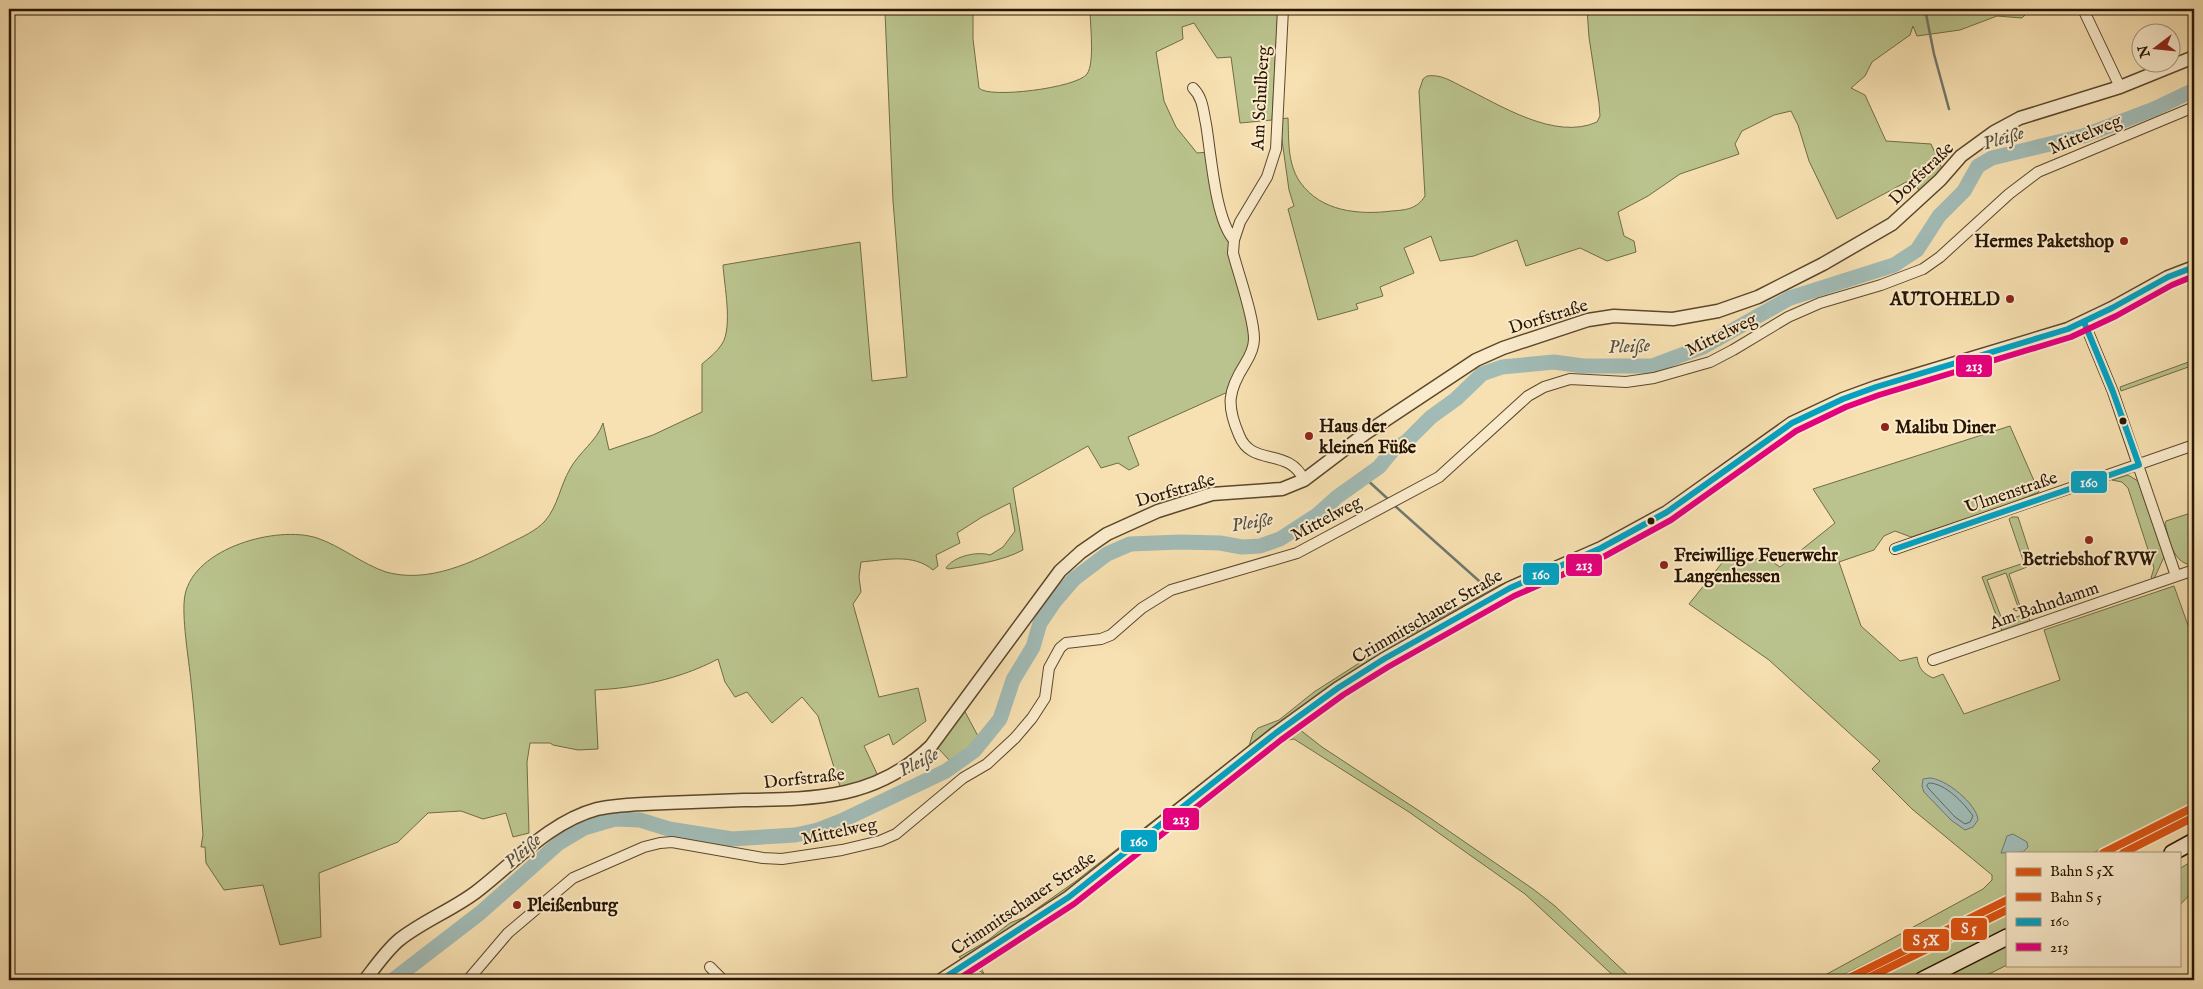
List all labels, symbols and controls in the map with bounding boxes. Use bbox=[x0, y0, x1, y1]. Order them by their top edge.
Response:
north arrow bbox=[2130, 22, 2180, 72]
text: N bbox=[2134, 43, 2155, 61]
street label: Am Schulberg bbox=[1247, 45, 1276, 152]
street label: Mittelweg bbox=[2046, 110, 2126, 161]
water label: Pleiße bbox=[1980, 121, 2028, 157]
street label: Dorfstraße bbox=[1885, 137, 1959, 211]
place label: Hermes Paketshop bbox=[1974, 231, 2114, 254]
marker: Hermes Paketshop bbox=[2118, 235, 2130, 247]
place label: AUTOHELD bbox=[1889, 289, 2001, 312]
marker: AUTOHELD bbox=[2004, 293, 2016, 305]
street label: Dorfstraße bbox=[1506, 294, 1591, 340]
street label: Mittelweg bbox=[1682, 308, 1761, 362]
water label: Pleiße bbox=[1608, 334, 1651, 360]
line badge: 213 bbox=[1955, 354, 1993, 378]
text: 213 bbox=[1965, 358, 1983, 376]
place label: Haus der kleinen Füße bbox=[1318, 416, 1417, 460]
unlabelled marker bbox=[2118, 416, 2128, 426]
place label: Malibu Diner bbox=[1895, 417, 1996, 440]
marker: Malibu Diner bbox=[1879, 421, 1891, 433]
marker: Haus der kleinen Füße bbox=[1303, 430, 1315, 442]
street label: Ulmenstraße bbox=[1962, 467, 2061, 520]
street label: Dorfstraße bbox=[1133, 469, 1218, 514]
line badge: 160 bbox=[2070, 470, 2108, 494]
text: 160 bbox=[2080, 474, 2098, 492]
street label: Mittelweg bbox=[1287, 491, 1366, 547]
water label: Pleiße bbox=[1230, 507, 1276, 538]
unlabelled marker bbox=[1646, 516, 1656, 526]
marker: Betriebshof RVW bbox=[2083, 534, 2095, 546]
place label: Freiwillige Feuerwehr Langenhessen bbox=[1674, 545, 1838, 589]
place label: Betriebshof RVW bbox=[2022, 549, 2158, 572]
line badge: 213 bbox=[1565, 553, 1603, 577]
text: 213 bbox=[1575, 557, 1593, 575]
marker: Freiwillige Feuerwehr Langenhessen bbox=[1658, 559, 1670, 571]
line badge: 160 bbox=[1522, 562, 1560, 586]
street label: Crimmitschauer Straße bbox=[1348, 565, 1507, 670]
text: 160 bbox=[1532, 566, 1550, 584]
street label: Am Bahndamm bbox=[1986, 577, 2102, 636]
water label: Pleiße bbox=[895, 742, 944, 783]
street label: Dorfstraße bbox=[762, 764, 846, 795]
line badge: 213 bbox=[1162, 807, 1200, 831]
text: 213 bbox=[1172, 811, 1190, 829]
street label: Mittelweg bbox=[799, 813, 879, 852]
water label: Pleiße bbox=[500, 828, 547, 874]
line badge: 160 bbox=[1120, 829, 1158, 853]
text: 160 bbox=[1130, 833, 1148, 851]
street label: Crimmitschauer Straße bbox=[947, 847, 1101, 961]
legend bbox=[2006, 852, 2180, 966]
text: Bahn S 5X bbox=[2050, 862, 2114, 881]
text: Bahn S 5 bbox=[2050, 888, 2103, 907]
place label: Pleißenburg bbox=[527, 895, 619, 918]
marker: Pleißenburg bbox=[511, 899, 523, 911]
text: 160 bbox=[2050, 912, 2069, 931]
line badge: S 5 bbox=[1950, 917, 1988, 941]
text: S 5 bbox=[1961, 920, 1977, 938]
line badge: S 5X bbox=[1902, 928, 1950, 952]
text: S 5X bbox=[1913, 932, 1940, 950]
text: 213 bbox=[2050, 938, 2068, 957]

